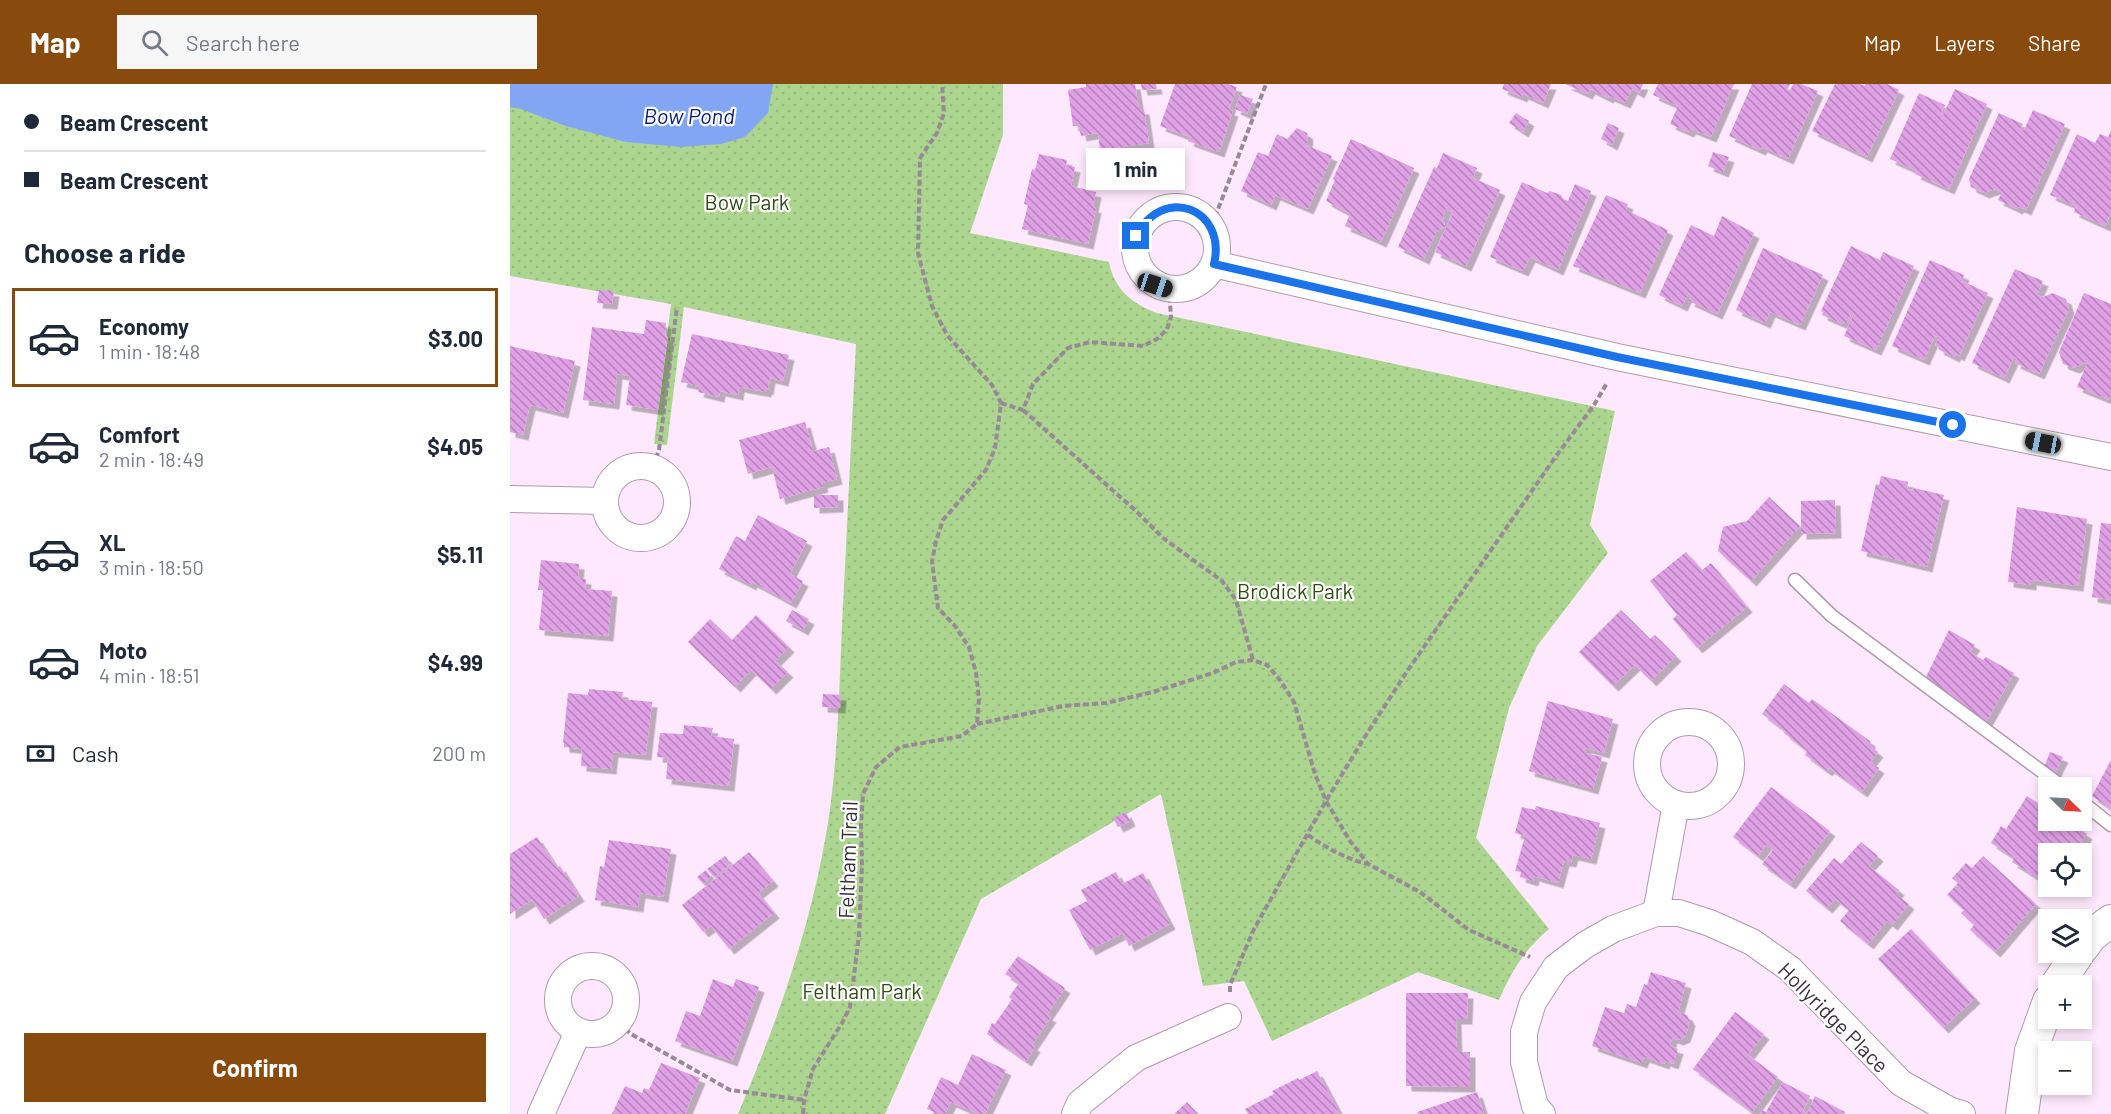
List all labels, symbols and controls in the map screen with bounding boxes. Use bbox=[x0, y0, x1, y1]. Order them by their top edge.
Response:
search box bbox=[117, 15, 537, 69]
text: Map bbox=[30, 25, 81, 59]
icon: search bbox=[138, 26, 171, 59]
text: Search here bbox=[186, 29, 300, 55]
text: Map bbox=[1864, 30, 1901, 55]
text: Layers bbox=[1934, 30, 1995, 55]
text: Share bbox=[2028, 30, 2081, 55]
water label: Bow Pond bbox=[643, 102, 735, 128]
text: Beam Crescent bbox=[60, 109, 208, 135]
callout: 1 min bbox=[1086, 149, 1186, 191]
text: 1 min bbox=[1114, 157, 1157, 181]
text: Beam Crescent bbox=[60, 167, 208, 193]
park label: Bow Park bbox=[705, 189, 789, 214]
route end bbox=[1122, 222, 1149, 249]
text: Choose a ride bbox=[24, 236, 186, 268]
car bbox=[1135, 271, 1175, 299]
icon: car bbox=[27, 311, 81, 365]
text: Economy bbox=[99, 313, 189, 339]
text: $3.00 bbox=[428, 325, 483, 351]
text: 1 min · 18:48 bbox=[99, 339, 200, 363]
route start bbox=[1939, 411, 1966, 438]
icon: car bbox=[27, 419, 81, 473]
text: Comfort bbox=[99, 421, 180, 447]
car bbox=[2024, 431, 2062, 455]
text: $4.05 bbox=[427, 433, 483, 459]
text: 2 min · 18:49 bbox=[99, 447, 204, 471]
icon: car bbox=[27, 527, 81, 581]
text: XL bbox=[99, 529, 125, 555]
text: $5.11 bbox=[437, 541, 483, 567]
text: 3 min · 18:50 bbox=[99, 555, 204, 579]
park label: Brodick Park bbox=[1237, 578, 1353, 603]
icon: car bbox=[27, 635, 81, 689]
text: Moto bbox=[99, 637, 147, 663]
text: $4.99 bbox=[428, 649, 483, 675]
text: 4 min · 18:51 bbox=[99, 663, 200, 687]
icon: cash bbox=[24, 737, 57, 770]
text: Cash bbox=[72, 740, 119, 766]
text: 200 m bbox=[432, 741, 486, 765]
north arrow bbox=[2038, 777, 2092, 831]
map controls bbox=[2038, 777, 2092, 1095]
street label: Feltham Trail bbox=[832, 801, 862, 919]
button: locate bbox=[2038, 843, 2092, 897]
button: layers bbox=[2038, 909, 2092, 963]
street label: Hollyridge Place bbox=[1774, 957, 1894, 1077]
button: + bbox=[2038, 975, 2092, 1029]
park label: Feltham Park bbox=[802, 978, 922, 1003]
button: Confirm bbox=[24, 1033, 486, 1102]
button: − bbox=[2038, 1041, 2092, 1095]

